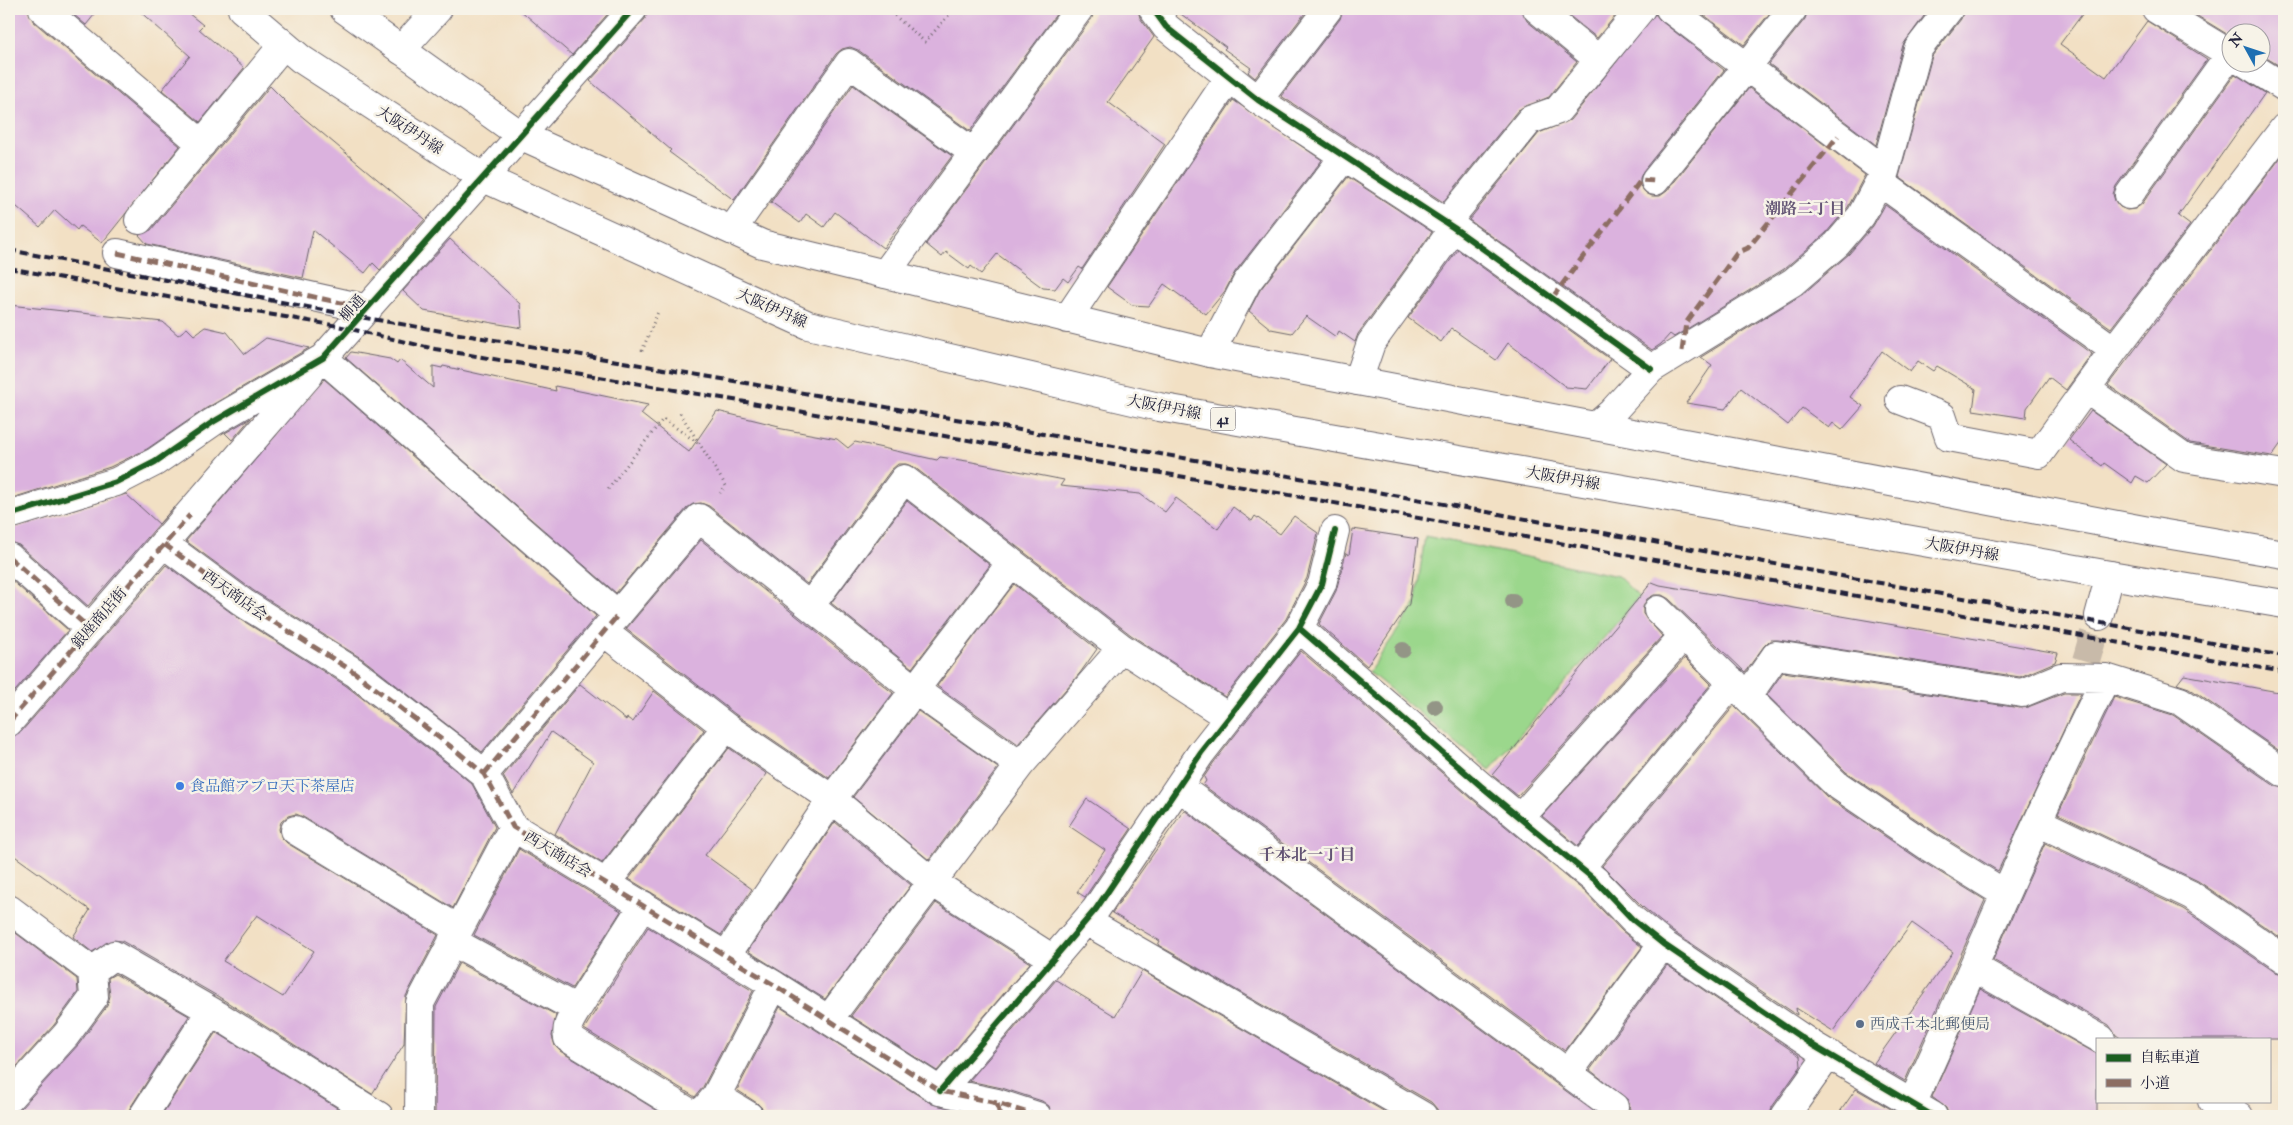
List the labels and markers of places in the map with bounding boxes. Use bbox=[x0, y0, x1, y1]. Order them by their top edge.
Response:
place label: 食品館アプロ天下茶屋店 bbox=[190, 777, 355, 796]
marker: 食品館アプロ天下茶屋店 bbox=[174, 780, 186, 792]
place label: 西成千本北郵便局 bbox=[1870, 1015, 1990, 1034]
marker: 西成千本北郵便局 bbox=[1854, 1018, 1866, 1030]

